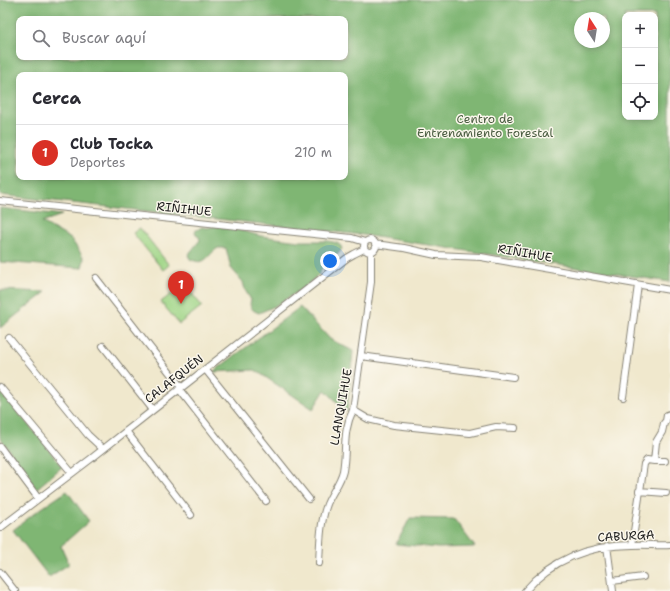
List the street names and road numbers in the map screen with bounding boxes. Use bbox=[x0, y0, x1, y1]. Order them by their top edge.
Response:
street label: RIÑIHUE bbox=[156, 198, 212, 220]
street label: RIÑIHUE bbox=[497, 240, 553, 266]
street label: CALAFQUÉN bbox=[141, 351, 207, 407]
street label: LLANQUIHUE bbox=[326, 367, 356, 447]
street label: CABURGA bbox=[597, 527, 655, 545]

